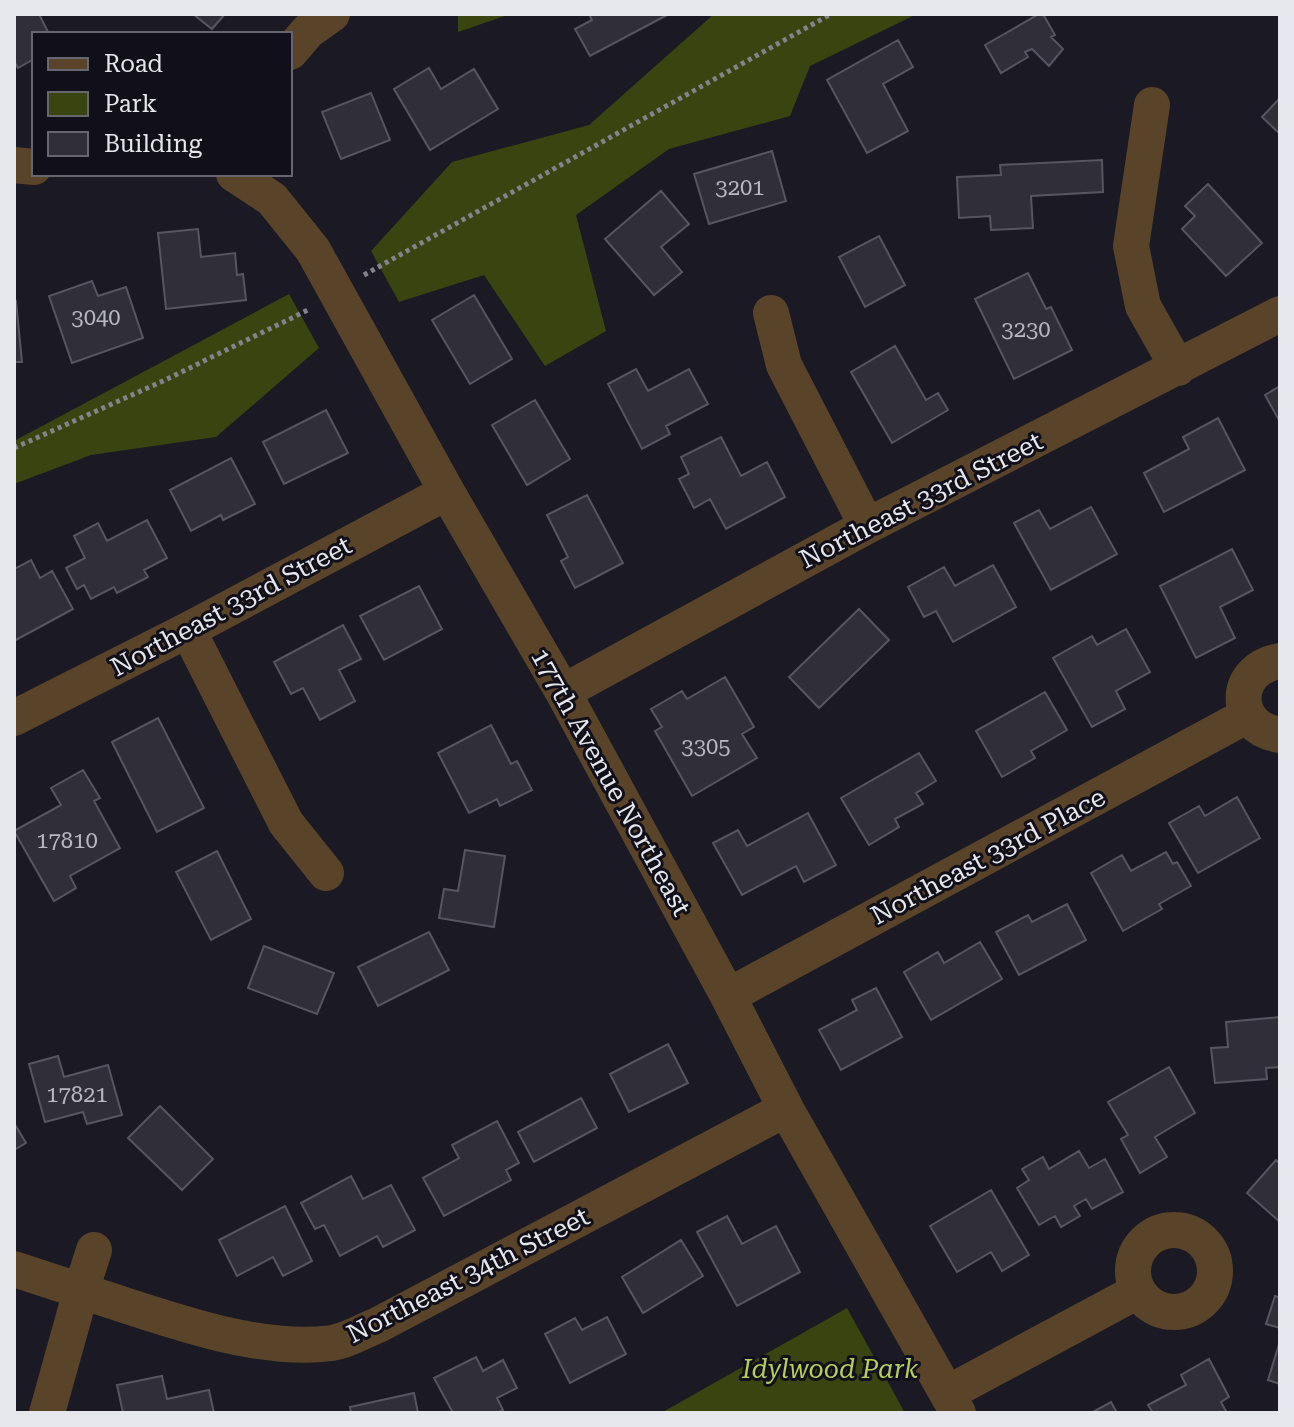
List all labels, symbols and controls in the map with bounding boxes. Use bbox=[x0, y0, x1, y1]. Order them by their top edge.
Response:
legend bbox=[32, 32, 292, 176]
text: Road bbox=[104, 50, 163, 78]
text: Park bbox=[104, 90, 157, 118]
text: Building bbox=[104, 130, 202, 158]
house number: 3201 bbox=[715, 175, 765, 200]
house number: 3040 bbox=[71, 305, 121, 330]
house number: 3230 bbox=[1001, 317, 1051, 342]
street label: Northeast 33rd Street bbox=[795, 426, 1048, 574]
street label: Northeast 33rd Street bbox=[106, 530, 357, 682]
street label: 177th Avenue Northeast bbox=[525, 643, 697, 921]
house number: 3305 bbox=[681, 734, 731, 759]
street label: Northeast 33rd Place bbox=[866, 782, 1110, 930]
house number: 17810 bbox=[36, 828, 98, 853]
house number: 17821 bbox=[46, 1082, 108, 1107]
street label: Northeast 34th Street bbox=[342, 1201, 594, 1349]
park label: Idylwood Park bbox=[741, 1354, 919, 1384]

